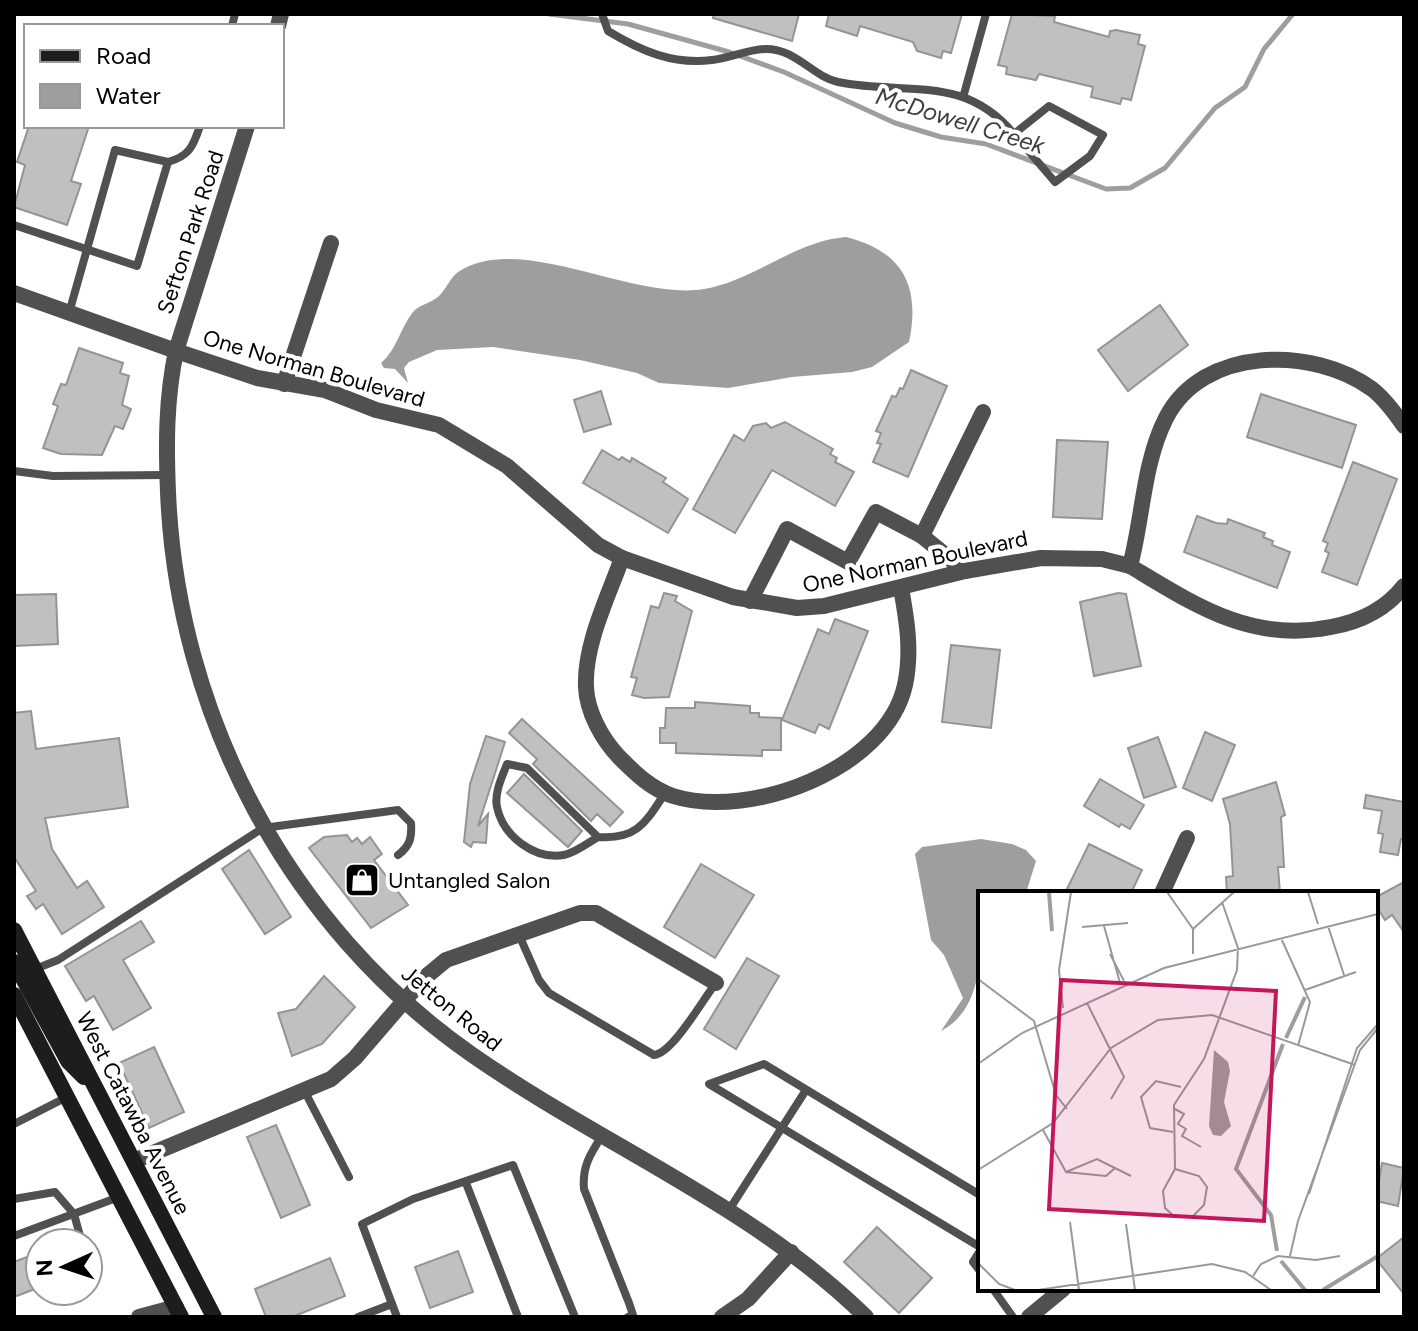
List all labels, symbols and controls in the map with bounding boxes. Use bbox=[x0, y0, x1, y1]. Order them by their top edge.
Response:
legend bbox=[24, 24, 284, 128]
text: Road bbox=[96, 41, 151, 70]
text: Water bbox=[96, 81, 161, 110]
water label: McDowell Creek bbox=[872, 81, 1049, 160]
street label: Sefton Park Road bbox=[151, 147, 230, 317]
street label: One Norman Boulevard bbox=[200, 324, 428, 413]
street label: One Norman Boulevard bbox=[800, 524, 1030, 599]
shop icon: Untangled Salon bbox=[343, 861, 381, 899]
place label: Untangled Salon bbox=[388, 867, 550, 894]
inset map bbox=[978, 891, 1378, 1291]
street label: Jetton Road bbox=[396, 960, 507, 1057]
street label: West Catawba Avenue bbox=[71, 1007, 196, 1219]
north arrow bbox=[24, 1227, 104, 1307]
text: N bbox=[31, 1259, 58, 1277]

